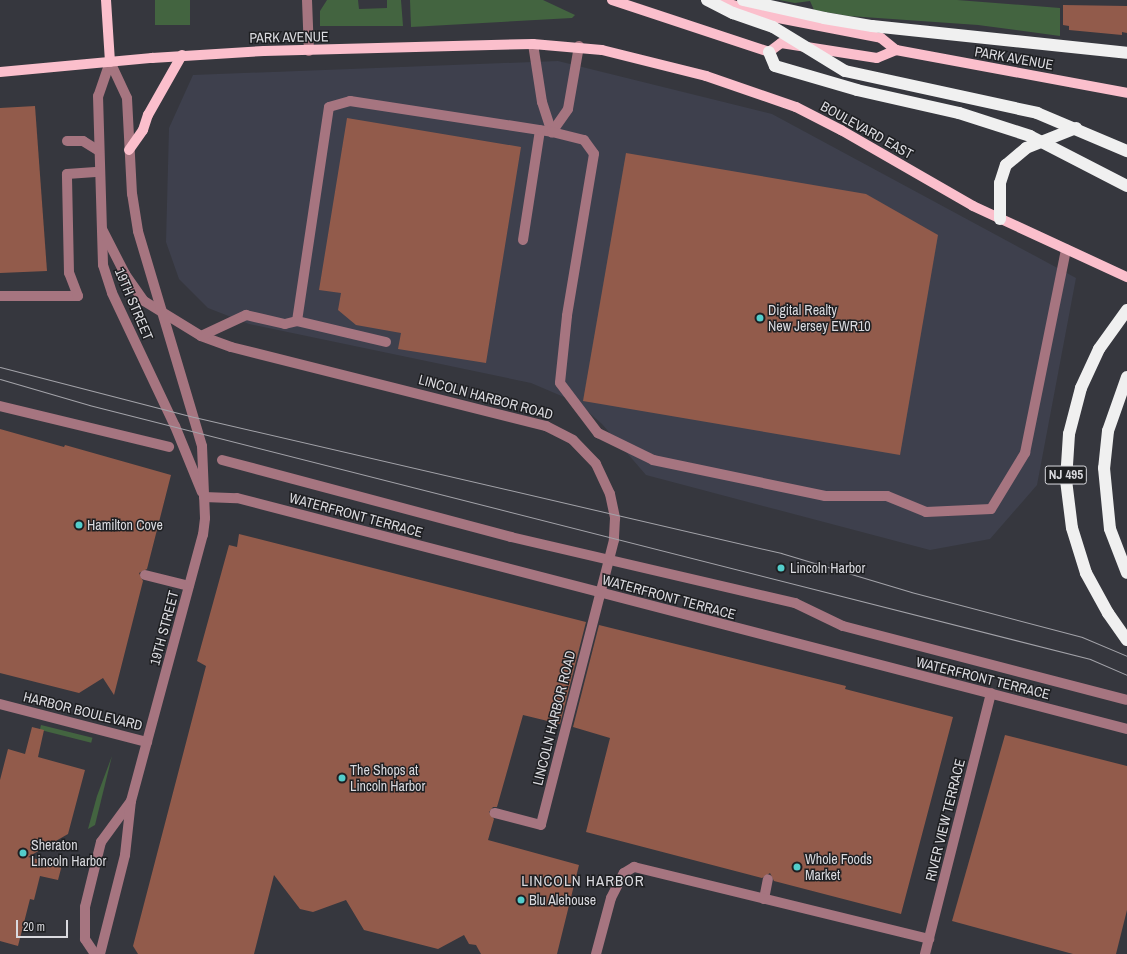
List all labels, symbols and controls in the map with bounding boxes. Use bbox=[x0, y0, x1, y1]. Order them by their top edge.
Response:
street label: PARK AVENUE bbox=[249, 28, 329, 46]
street label: PARK AVENUE bbox=[973, 43, 1055, 73]
street label: BOULEVARD EAST bbox=[818, 98, 916, 162]
street label: 19TH STREET bbox=[111, 265, 157, 343]
place label: Digital Realty New Jersey EWR10 bbox=[768, 302, 871, 334]
marker: Digital Realty New Jersey EWR10 bbox=[755, 313, 765, 323]
street label: LINCOLN HARBOR ROAD bbox=[417, 371, 555, 423]
road number: NJ 495 bbox=[1044, 464, 1088, 486]
street label: WATERFRONT TERRACE bbox=[287, 489, 425, 541]
place label: Hamilton Cove bbox=[87, 517, 163, 533]
marker: Hamilton Cove bbox=[74, 520, 84, 530]
place label: Lincoln Harbor bbox=[790, 560, 865, 576]
marker: Lincoln Harbor bbox=[775, 562, 787, 574]
street label: WATERFRONT TERRACE bbox=[600, 571, 738, 623]
street label: 19TH STREET bbox=[146, 589, 182, 667]
street label: LINCOLN HARBOR ROAD bbox=[529, 649, 579, 787]
street label: WATERFRONT TERRACE bbox=[914, 653, 1052, 703]
street label: HARBOR BOULEVARD bbox=[22, 688, 144, 734]
street label: RIVER VIEW TERRACE bbox=[922, 757, 968, 883]
place label: The Shops at Lincoln Harbor bbox=[350, 762, 425, 794]
marker: The Shops at Lincoln Harbor bbox=[337, 773, 347, 783]
place label: Sheraton Lincoln Harbor bbox=[31, 837, 106, 870]
marker: Sheraton Lincoln Harbor bbox=[18, 848, 28, 858]
place label: Whole Foods Market bbox=[805, 851, 872, 884]
marker: Whole Foods Market bbox=[792, 862, 802, 872]
district label: LINCOLN HARBOR bbox=[521, 872, 645, 890]
place label: Blu Alehouse bbox=[529, 892, 597, 908]
marker: Blu Alehouse bbox=[516, 895, 526, 905]
scale bar bbox=[18, 912, 70, 938]
text: 20 m bbox=[23, 919, 45, 935]

